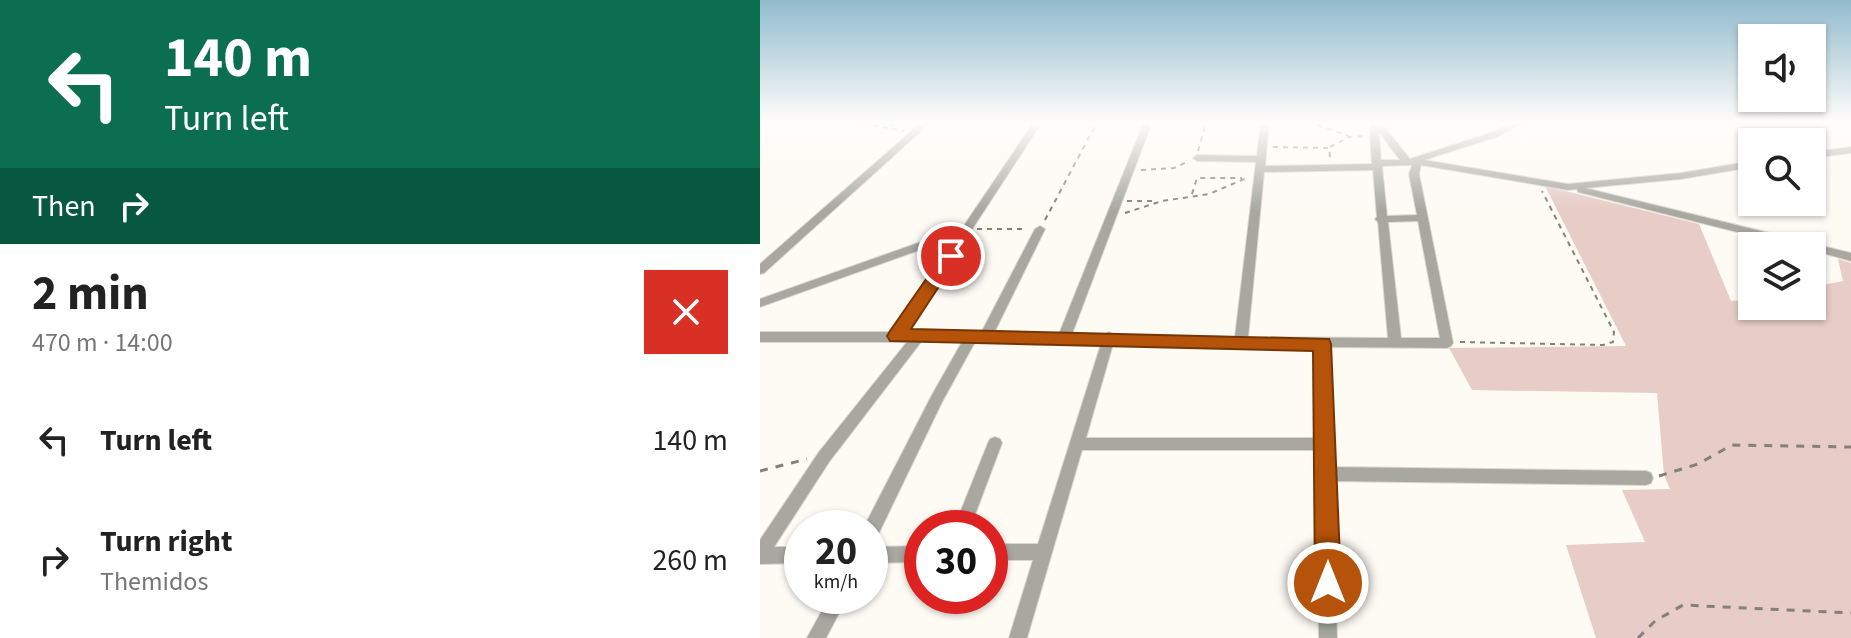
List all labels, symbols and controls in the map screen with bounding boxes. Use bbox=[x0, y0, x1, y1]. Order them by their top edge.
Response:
text: 140 m bbox=[164, 19, 312, 98]
map controls bbox=[1738, 24, 1826, 320]
button: sound bbox=[1738, 24, 1826, 112]
icon: left bbox=[32, 32, 136, 136]
text: Turn left bbox=[164, 93, 289, 144]
button: search bbox=[1738, 128, 1826, 216]
icon: right bbox=[112, 184, 156, 228]
text: Then bbox=[32, 185, 96, 228]
pin bbox=[917, 222, 985, 290]
button: layers bbox=[1738, 232, 1826, 320]
icon: arrive bbox=[929, 234, 973, 278]
text: 2 min bbox=[32, 260, 149, 328]
button: close bbox=[644, 270, 728, 354]
text: 470 m · 14:00 bbox=[32, 324, 173, 361]
icon: left bbox=[32, 418, 76, 462]
text: Turn left bbox=[100, 419, 212, 462]
text: 140 m bbox=[652, 419, 728, 462]
speed limit sign: 30 bbox=[904, 510, 1008, 614]
text: Turn right bbox=[100, 520, 232, 563]
text: 20 bbox=[815, 523, 857, 580]
icon: right bbox=[32, 538, 76, 582]
text: 260 m bbox=[652, 539, 728, 582]
position arrow bbox=[1286, 541, 1370, 625]
text: Themidos bbox=[100, 563, 208, 600]
text: km/h bbox=[814, 568, 858, 596]

